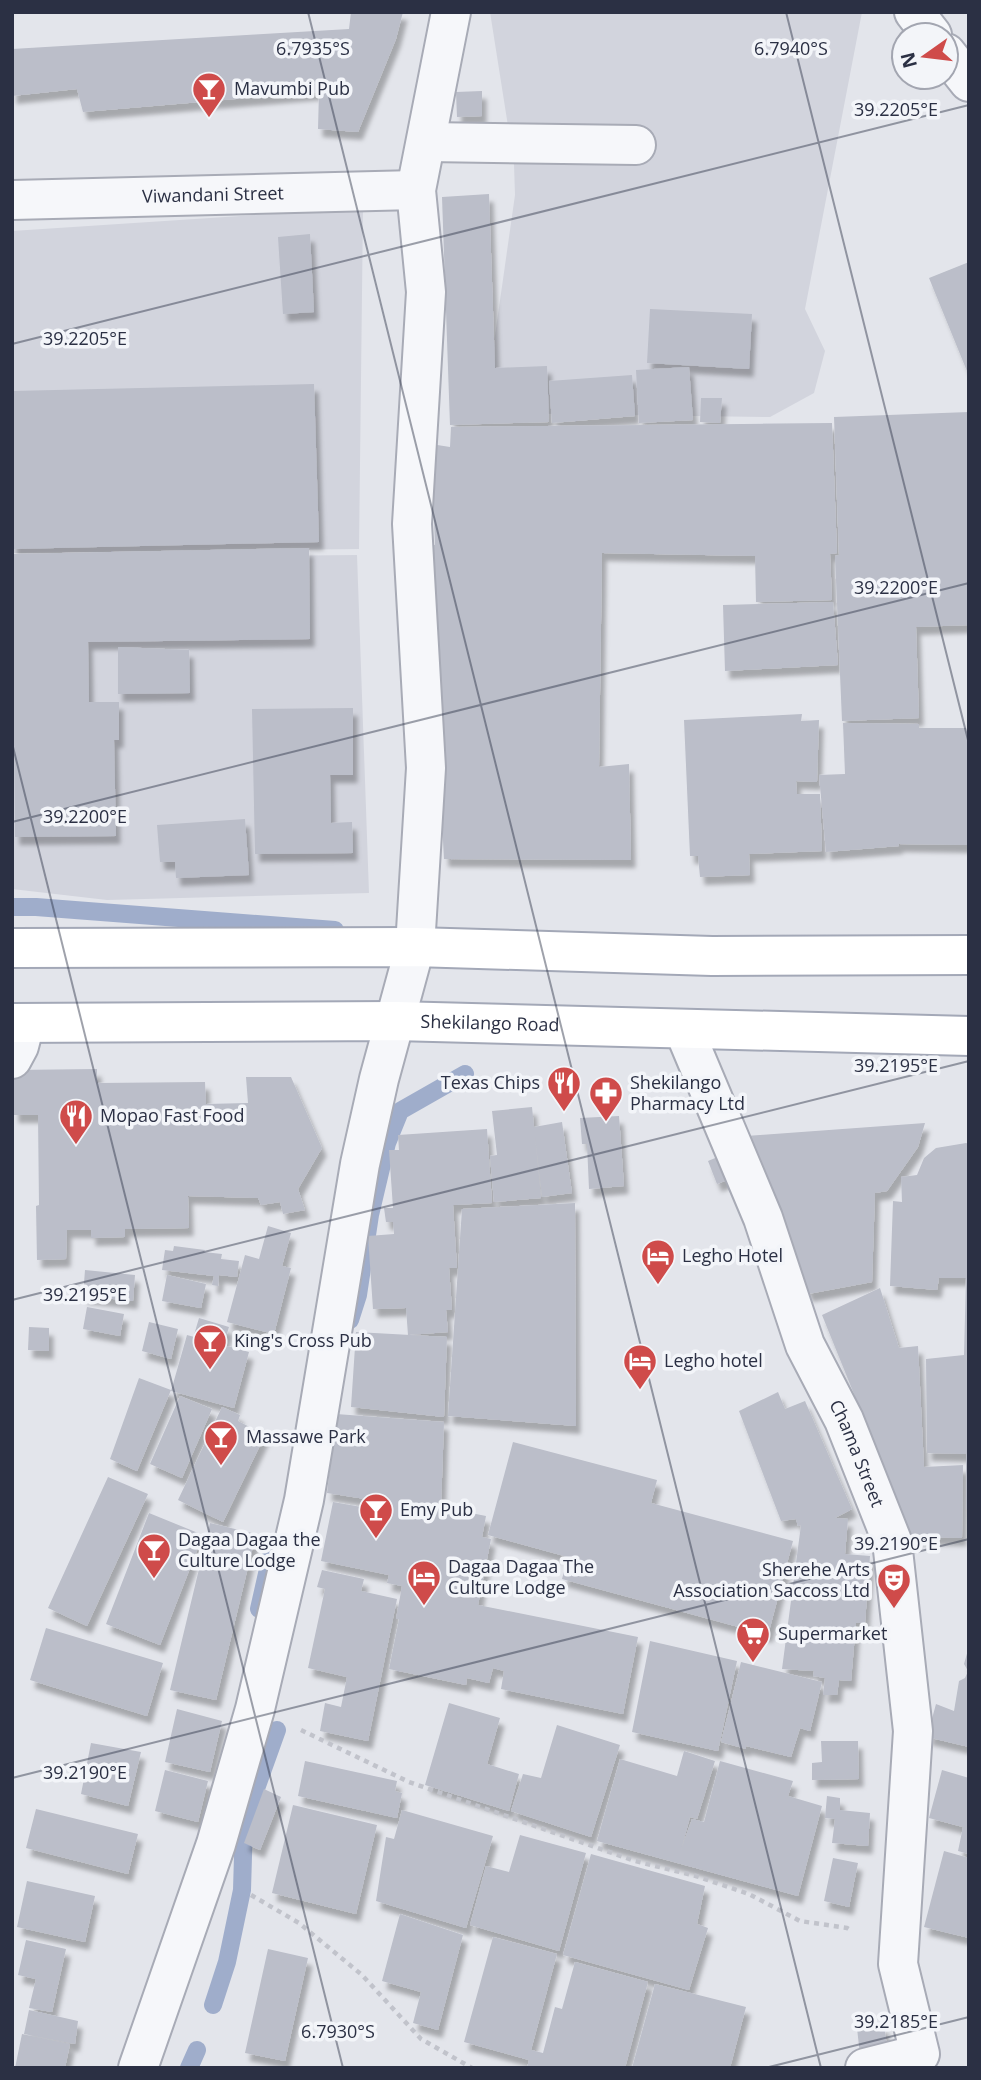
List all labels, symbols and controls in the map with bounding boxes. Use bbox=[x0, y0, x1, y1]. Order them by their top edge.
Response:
north arrow bbox=[890, 21, 960, 91]
text: 6.7935°S bbox=[276, 36, 350, 60]
text: 6.7940°S bbox=[754, 36, 828, 60]
text: N bbox=[894, 49, 923, 71]
bar icon: Mavumbi Pub bbox=[190, 70, 228, 119]
place label: Mavumbi Pub bbox=[234, 76, 350, 100]
text: 39.2205°E bbox=[854, 97, 938, 121]
street label: Viwandani Street bbox=[142, 180, 284, 208]
text: 39.2205°E bbox=[43, 326, 127, 350]
text: 39.2200°E bbox=[854, 575, 938, 599]
text: 39.2200°E bbox=[43, 804, 127, 828]
street label: Shekilango Road bbox=[420, 1009, 560, 1036]
text: 39.2195°E bbox=[854, 1053, 938, 1077]
restaurant icon: Texas Chips bbox=[545, 1064, 583, 1113]
place label: Texas Chips bbox=[441, 1070, 540, 1094]
place label: Shekilango Pharmacy Ltd bbox=[630, 1070, 745, 1115]
pharmacy icon: Shekilango Pharmacy Ltd bbox=[587, 1074, 625, 1123]
restaurant icon: Mopao Fast Food bbox=[57, 1097, 95, 1146]
place label: Mopao Fast Food bbox=[100, 1103, 244, 1127]
hotel icon: Legho Hotel bbox=[639, 1237, 677, 1286]
place label: Legho Hotel bbox=[682, 1243, 783, 1267]
text: 39.2195°E bbox=[43, 1282, 127, 1306]
bar icon: King's Cross Pub bbox=[191, 1322, 229, 1371]
place label: King's Cross Pub bbox=[234, 1328, 372, 1352]
hotel icon: Legho hotel bbox=[621, 1342, 659, 1391]
place label: Legho hotel bbox=[664, 1348, 763, 1372]
street label: Chama Street bbox=[824, 1395, 890, 1510]
bar icon: Massawe Park bbox=[202, 1418, 240, 1467]
place label: Massawe Park bbox=[246, 1424, 366, 1448]
bar icon: Emy Pub bbox=[357, 1491, 395, 1540]
place label: Emy Pub bbox=[400, 1497, 473, 1521]
place label: Dagaa Dagaa the Culture Lodge bbox=[178, 1527, 321, 1572]
bar icon: Dagaa Dagaa the Culture Lodge bbox=[135, 1531, 173, 1580]
text: 39.2190°E bbox=[854, 1531, 938, 1555]
place label: Dagaa Dagaa The Culture Lodge bbox=[448, 1554, 594, 1599]
place label: Sherehe Arts Association Saccoss Ltd bbox=[673, 1557, 870, 1602]
hotel icon: Dagaa Dagaa The Culture Lodge bbox=[405, 1558, 443, 1607]
theatre icon: Sherehe Arts Association Saccoss Ltd bbox=[875, 1561, 913, 1610]
supermarket icon: Supermarket bbox=[734, 1615, 772, 1664]
place label: Supermarket bbox=[778, 1621, 887, 1645]
text: 39.2190°E bbox=[43, 1760, 127, 1784]
text: 39.2185°E bbox=[854, 2009, 938, 2033]
text: 6.7930°S bbox=[301, 2019, 375, 2043]

